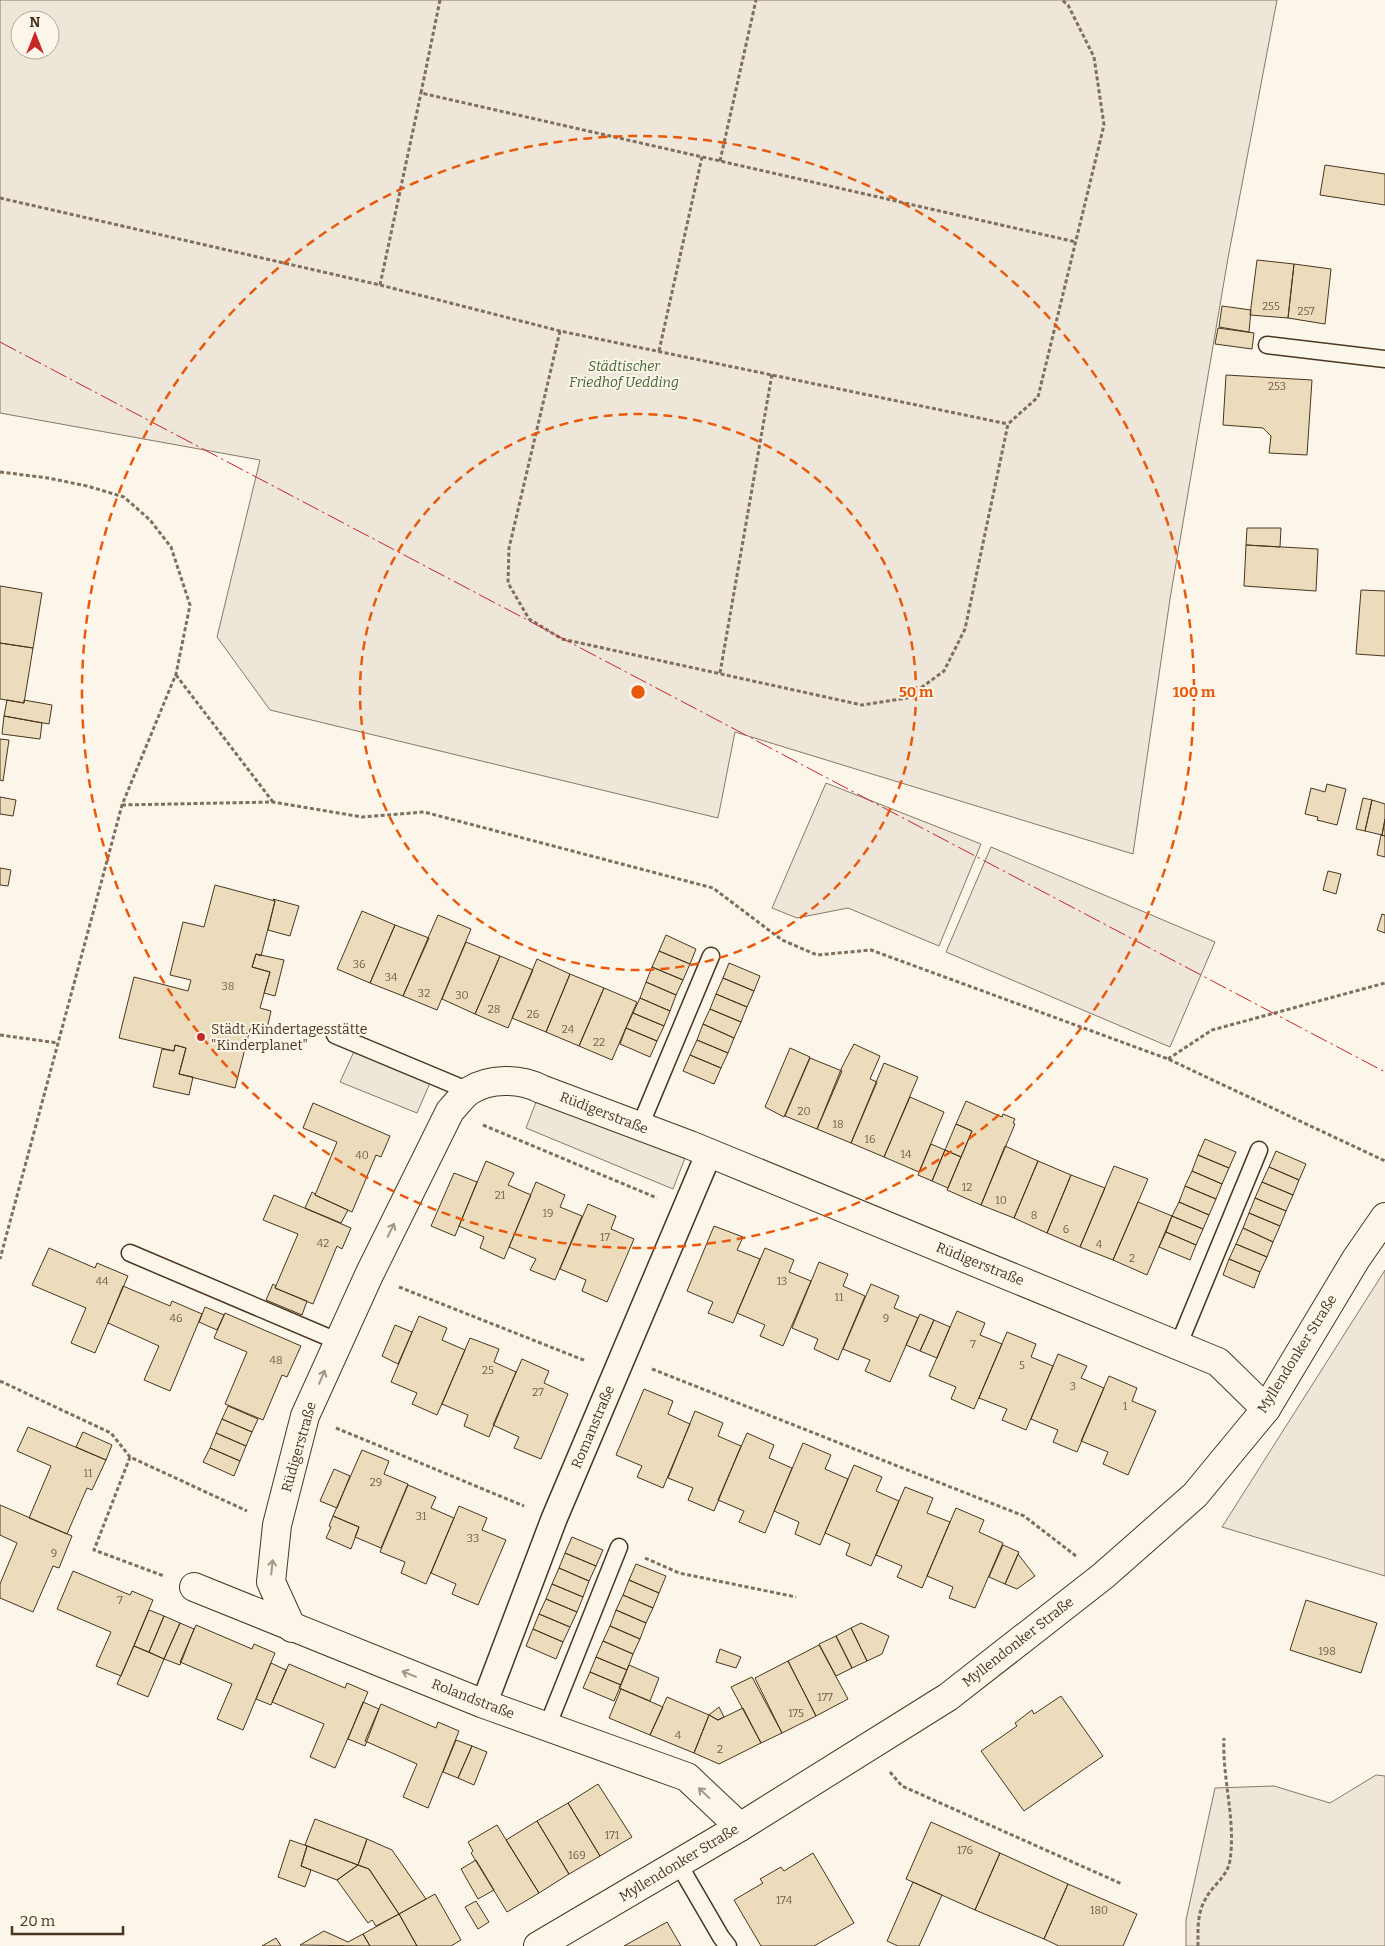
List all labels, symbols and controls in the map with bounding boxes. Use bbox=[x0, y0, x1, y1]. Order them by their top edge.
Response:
north arrow bbox=[10, 10, 60, 60]
text: N bbox=[30, 14, 41, 31]
house number: 255 bbox=[1262, 300, 1280, 313]
house number: 257 bbox=[1297, 305, 1315, 318]
park label: Städtischer Friedhof Uedding bbox=[569, 358, 679, 391]
house number: 253 bbox=[1268, 380, 1286, 393]
centre of rings bbox=[629, 683, 647, 701]
text: 50 m bbox=[899, 683, 934, 701]
text: 100 m bbox=[1173, 683, 1216, 701]
house number: 36 bbox=[353, 958, 365, 971]
house number: 34 bbox=[385, 971, 398, 984]
house number: 38 bbox=[222, 980, 234, 993]
house number: 32 bbox=[418, 987, 430, 1000]
house number: 30 bbox=[455, 989, 469, 1002]
house number: 28 bbox=[488, 1003, 500, 1016]
house number: 26 bbox=[527, 1008, 539, 1021]
place label: Städt. Kindertagesstätte "Kinderplanet" bbox=[211, 1021, 367, 1054]
house number: 24 bbox=[562, 1023, 575, 1036]
marker: Städt. Kindertagesstätte "Kinderplanet" bbox=[195, 1031, 207, 1043]
house number: 22 bbox=[593, 1036, 605, 1049]
street label: Rüdigerstraße bbox=[557, 1088, 651, 1138]
house number: 20 bbox=[797, 1105, 811, 1118]
house number: 18 bbox=[832, 1118, 844, 1131]
house number: 16 bbox=[865, 1133, 875, 1146]
house number: 14 bbox=[901, 1148, 912, 1161]
house number: 40 bbox=[355, 1149, 369, 1162]
house number: 12 bbox=[962, 1181, 972, 1194]
house number: 21 bbox=[495, 1189, 506, 1202]
house number: 10 bbox=[995, 1194, 1007, 1207]
house number: 19 bbox=[543, 1207, 553, 1220]
house number: 8 bbox=[1031, 1209, 1037, 1222]
one-way arrow bbox=[386, 1222, 396, 1237]
house number: 6 bbox=[1063, 1223, 1069, 1236]
house number: 17 bbox=[600, 1231, 610, 1244]
house number: 42 bbox=[317, 1237, 329, 1250]
house number: 4 bbox=[1096, 1238, 1103, 1251]
street label: Rüdigerstraße bbox=[934, 1239, 1026, 1289]
house number: 2 bbox=[1129, 1252, 1135, 1265]
house number: 44 bbox=[96, 1275, 109, 1288]
house number: 13 bbox=[777, 1275, 787, 1288]
house number: 11 bbox=[835, 1291, 844, 1304]
street label: Myllendonker Straße bbox=[1254, 1292, 1340, 1416]
house number: 46 bbox=[170, 1312, 182, 1325]
house number: 9 bbox=[883, 1312, 889, 1325]
house number: 7 bbox=[970, 1338, 976, 1351]
house number: 48 bbox=[269, 1354, 283, 1367]
house number: 5 bbox=[1019, 1359, 1025, 1372]
house number: 25 bbox=[482, 1364, 494, 1377]
one-way arrow bbox=[318, 1370, 328, 1385]
house number: 3 bbox=[1070, 1380, 1076, 1393]
street label: Romanstraße bbox=[568, 1383, 618, 1471]
house number: 27 bbox=[532, 1386, 544, 1399]
street label: Rüdigerstraße bbox=[278, 1400, 320, 1494]
house number: 1 bbox=[1123, 1400, 1128, 1413]
house number: 11 bbox=[84, 1467, 93, 1480]
house number: 29 bbox=[370, 1476, 382, 1489]
house number: 31 bbox=[416, 1510, 427, 1523]
house number: 33 bbox=[467, 1532, 479, 1545]
house number: 9 bbox=[51, 1547, 57, 1560]
one-way arrow bbox=[267, 1559, 277, 1575]
street label: Myllendonker Straße bbox=[959, 1593, 1077, 1691]
house number: 7 bbox=[117, 1594, 123, 1607]
house number: 198 bbox=[1318, 1645, 1336, 1658]
one-way arrow bbox=[402, 1669, 417, 1679]
street label: Rolandstraße bbox=[429, 1675, 517, 1723]
house number: 177 bbox=[817, 1691, 833, 1704]
house number: 175 bbox=[788, 1707, 804, 1720]
house number: 4 bbox=[675, 1729, 682, 1742]
house number: 2 bbox=[717, 1743, 723, 1756]
one-way arrow bbox=[698, 1787, 711, 1799]
street label: Myllendonker Straße bbox=[616, 1821, 742, 1905]
house number: 171 bbox=[605, 1829, 620, 1842]
house number: 176 bbox=[957, 1844, 973, 1857]
house number: 169 bbox=[568, 1849, 586, 1862]
house number: 174 bbox=[776, 1894, 793, 1907]
scale bar bbox=[12, 1904, 124, 1936]
house number: 180 bbox=[1090, 1904, 1108, 1917]
text: 20 m bbox=[20, 1912, 56, 1930]

